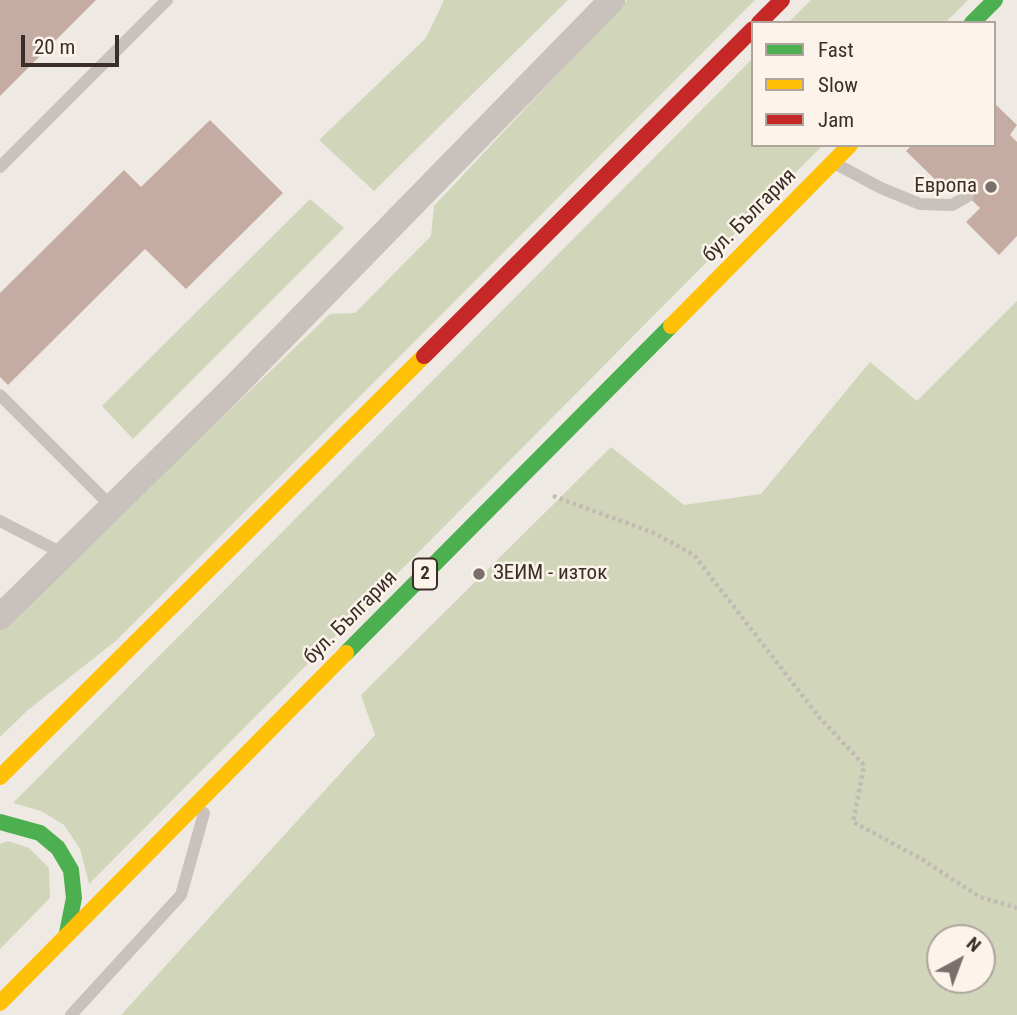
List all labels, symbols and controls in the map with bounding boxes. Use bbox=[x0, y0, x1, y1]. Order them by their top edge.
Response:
scale bar bbox=[24, 21, 122, 65]
legend bbox=[751, 21, 996, 147]
text: 20 m bbox=[34, 35, 75, 59]
text: Fast bbox=[818, 38, 854, 62]
text: Slow bbox=[818, 73, 858, 97]
text: Jam bbox=[818, 108, 854, 132]
street label: бул. България bbox=[698, 164, 802, 268]
place label: Европа bbox=[914, 174, 977, 200]
marker: Европа bbox=[983, 179, 999, 195]
road number: 2 bbox=[413, 558, 437, 590]
place label: ЗЕИМ - изток bbox=[493, 561, 607, 587]
street label: бул. България bbox=[299, 566, 403, 670]
marker: ЗЕИМ - изток bbox=[471, 566, 487, 582]
north arrow bbox=[926, 924, 996, 994]
text: N bbox=[962, 932, 986, 957]

